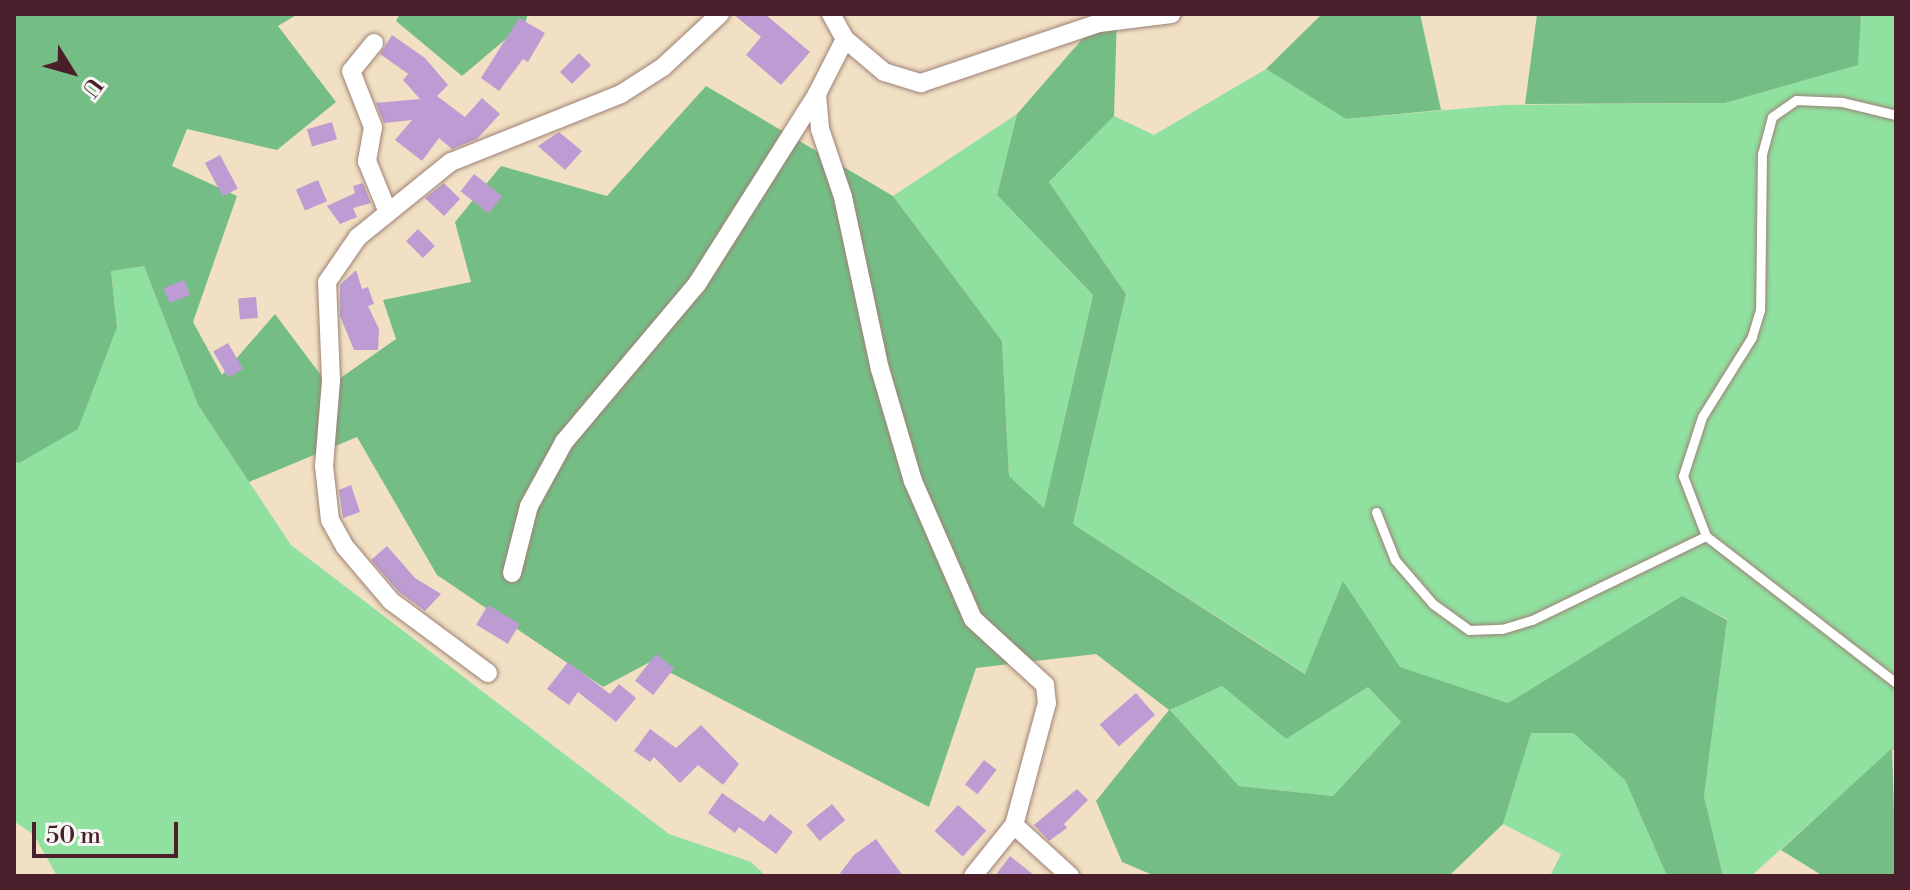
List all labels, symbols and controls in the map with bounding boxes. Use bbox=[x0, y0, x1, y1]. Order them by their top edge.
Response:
north arrow bbox=[32, 32, 112, 112]
text: U bbox=[76, 72, 107, 102]
scale bar bbox=[36, 806, 182, 856]
text: 50 m bbox=[46, 821, 101, 851]

